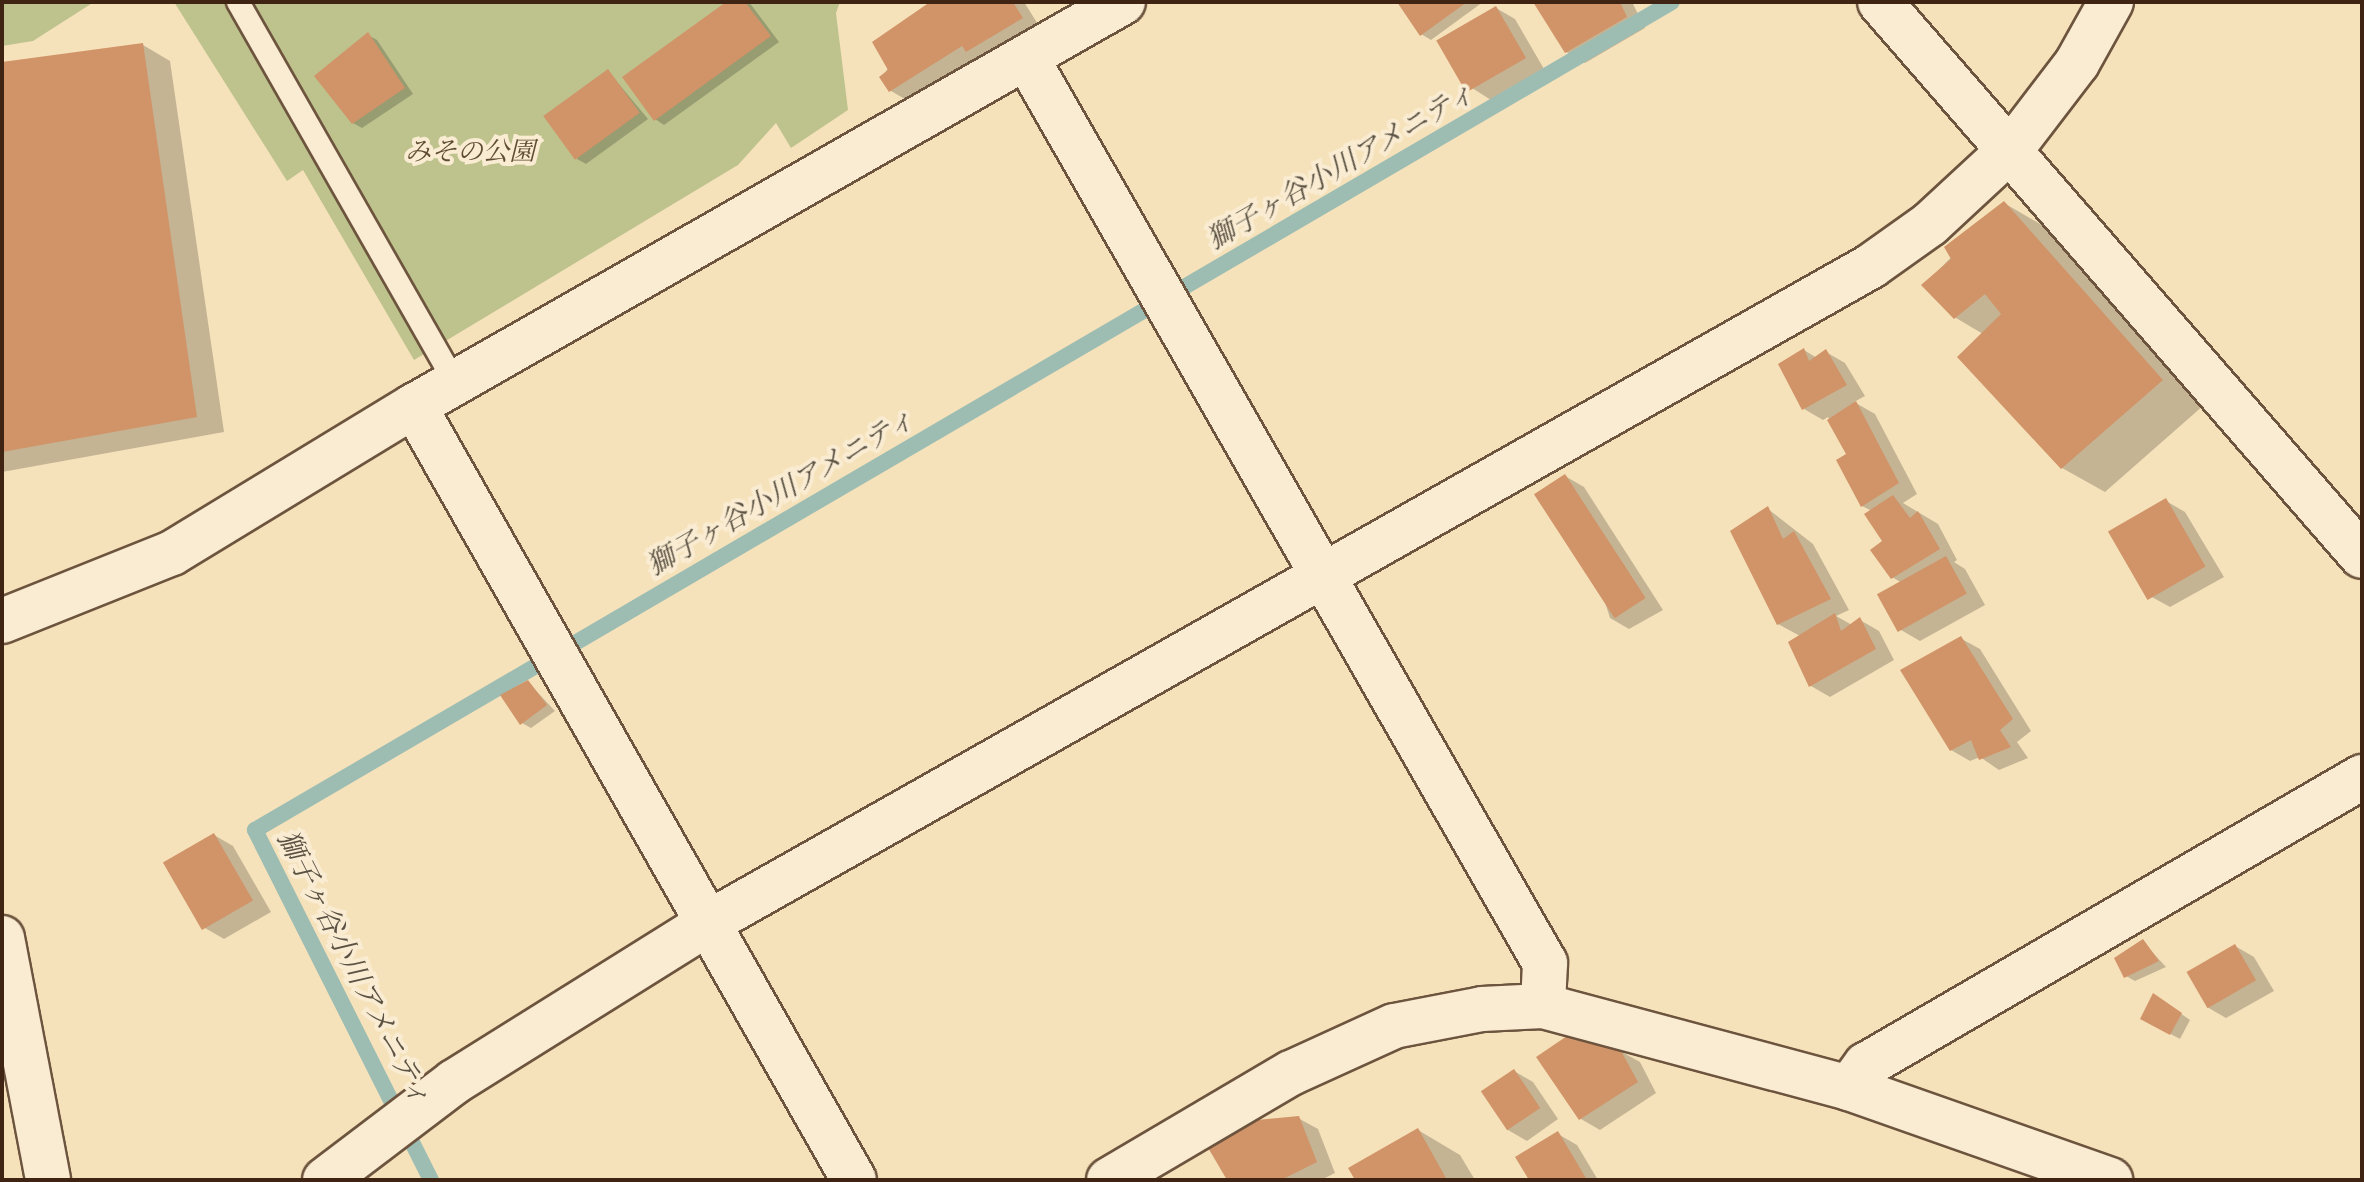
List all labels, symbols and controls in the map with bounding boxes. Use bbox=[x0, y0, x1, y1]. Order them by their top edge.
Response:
water label: 獅子ヶ谷小川アメニティ bbox=[1199, 74, 1483, 258]
park label: みその公園 bbox=[405, 136, 535, 168]
water label: 獅子ヶ谷小川アメニティ bbox=[639, 400, 923, 584]
water label: 獅子ヶ谷小川アメニティ bbox=[269, 823, 439, 1113]

